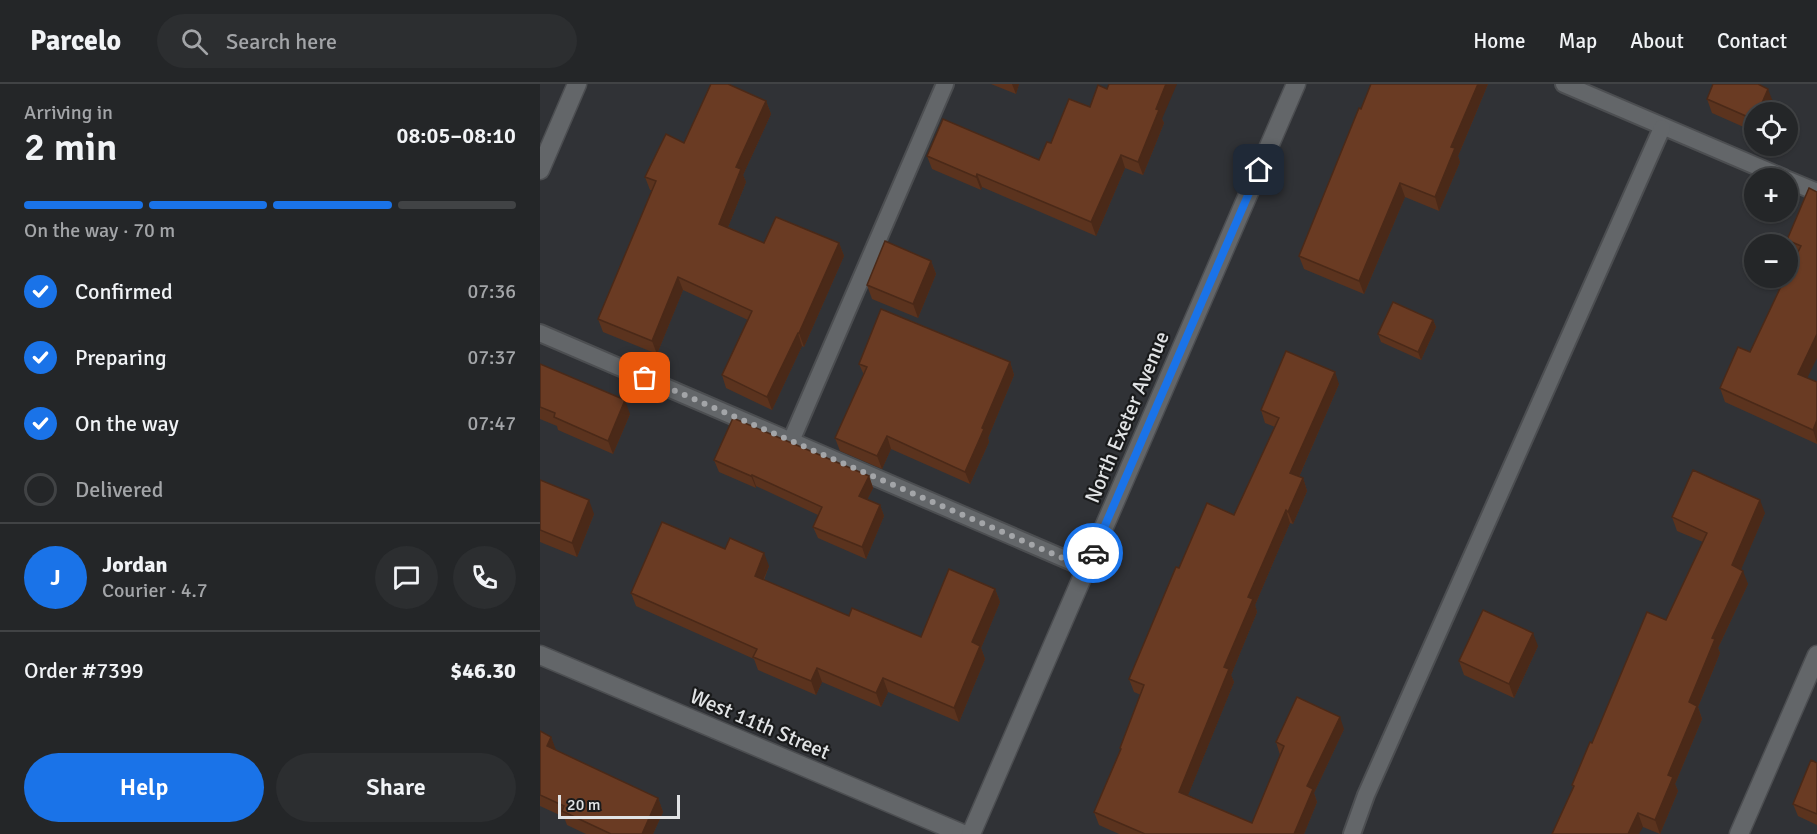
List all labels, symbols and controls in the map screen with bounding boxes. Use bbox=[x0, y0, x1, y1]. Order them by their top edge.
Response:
search box bbox=[157, 14, 577, 68]
text: Parcelo bbox=[30, 24, 121, 58]
icon: search bbox=[178, 25, 211, 58]
text: Search here bbox=[226, 28, 337, 55]
text: Home bbox=[1473, 28, 1526, 54]
text: Map bbox=[1559, 28, 1597, 54]
text: About bbox=[1630, 28, 1684, 54]
text: Contact bbox=[1717, 28, 1787, 54]
text: Arriving in bbox=[24, 100, 113, 125]
map controls bbox=[1744, 102, 1798, 288]
button: locate bbox=[1744, 102, 1798, 156]
text: 08:05–08:10 bbox=[397, 122, 516, 149]
text: 2 min bbox=[24, 123, 117, 171]
pin bbox=[1233, 144, 1284, 195]
icon: home bbox=[1242, 153, 1275, 186]
button: + bbox=[1744, 168, 1798, 222]
text: On the way · 70 m bbox=[24, 218, 175, 243]
button: − bbox=[1744, 234, 1798, 288]
icon: check bbox=[24, 275, 57, 308]
text: Confirmed bbox=[75, 278, 173, 305]
text: 07:36 bbox=[467, 279, 516, 304]
street label: North Exeter Avenue bbox=[1079, 327, 1175, 507]
icon: check bbox=[24, 341, 57, 374]
text: Preparing bbox=[75, 344, 167, 371]
text: 07:37 bbox=[467, 345, 516, 370]
pin bbox=[619, 352, 670, 403]
icon: bag bbox=[628, 361, 661, 394]
icon: check bbox=[24, 407, 57, 440]
text: On the way bbox=[75, 410, 179, 437]
text: 07:47 bbox=[467, 411, 516, 436]
text: Delivered bbox=[75, 476, 163, 503]
courier bbox=[1063, 523, 1123, 583]
icon: car bbox=[1077, 537, 1110, 570]
button: chat bbox=[375, 546, 438, 609]
button: phone bbox=[453, 546, 516, 609]
text: Jordan bbox=[102, 551, 168, 578]
text: J bbox=[50, 564, 61, 591]
text: Courier · 4.7 bbox=[102, 578, 208, 603]
text: Order #7399 bbox=[24, 657, 144, 684]
text: $46.30 bbox=[450, 657, 516, 684]
street label: West 11th Street bbox=[686, 683, 834, 765]
button: Help bbox=[24, 753, 264, 822]
button: Share bbox=[276, 753, 516, 822]
scale bar bbox=[558, 792, 680, 820]
text: 20 m bbox=[567, 795, 601, 815]

